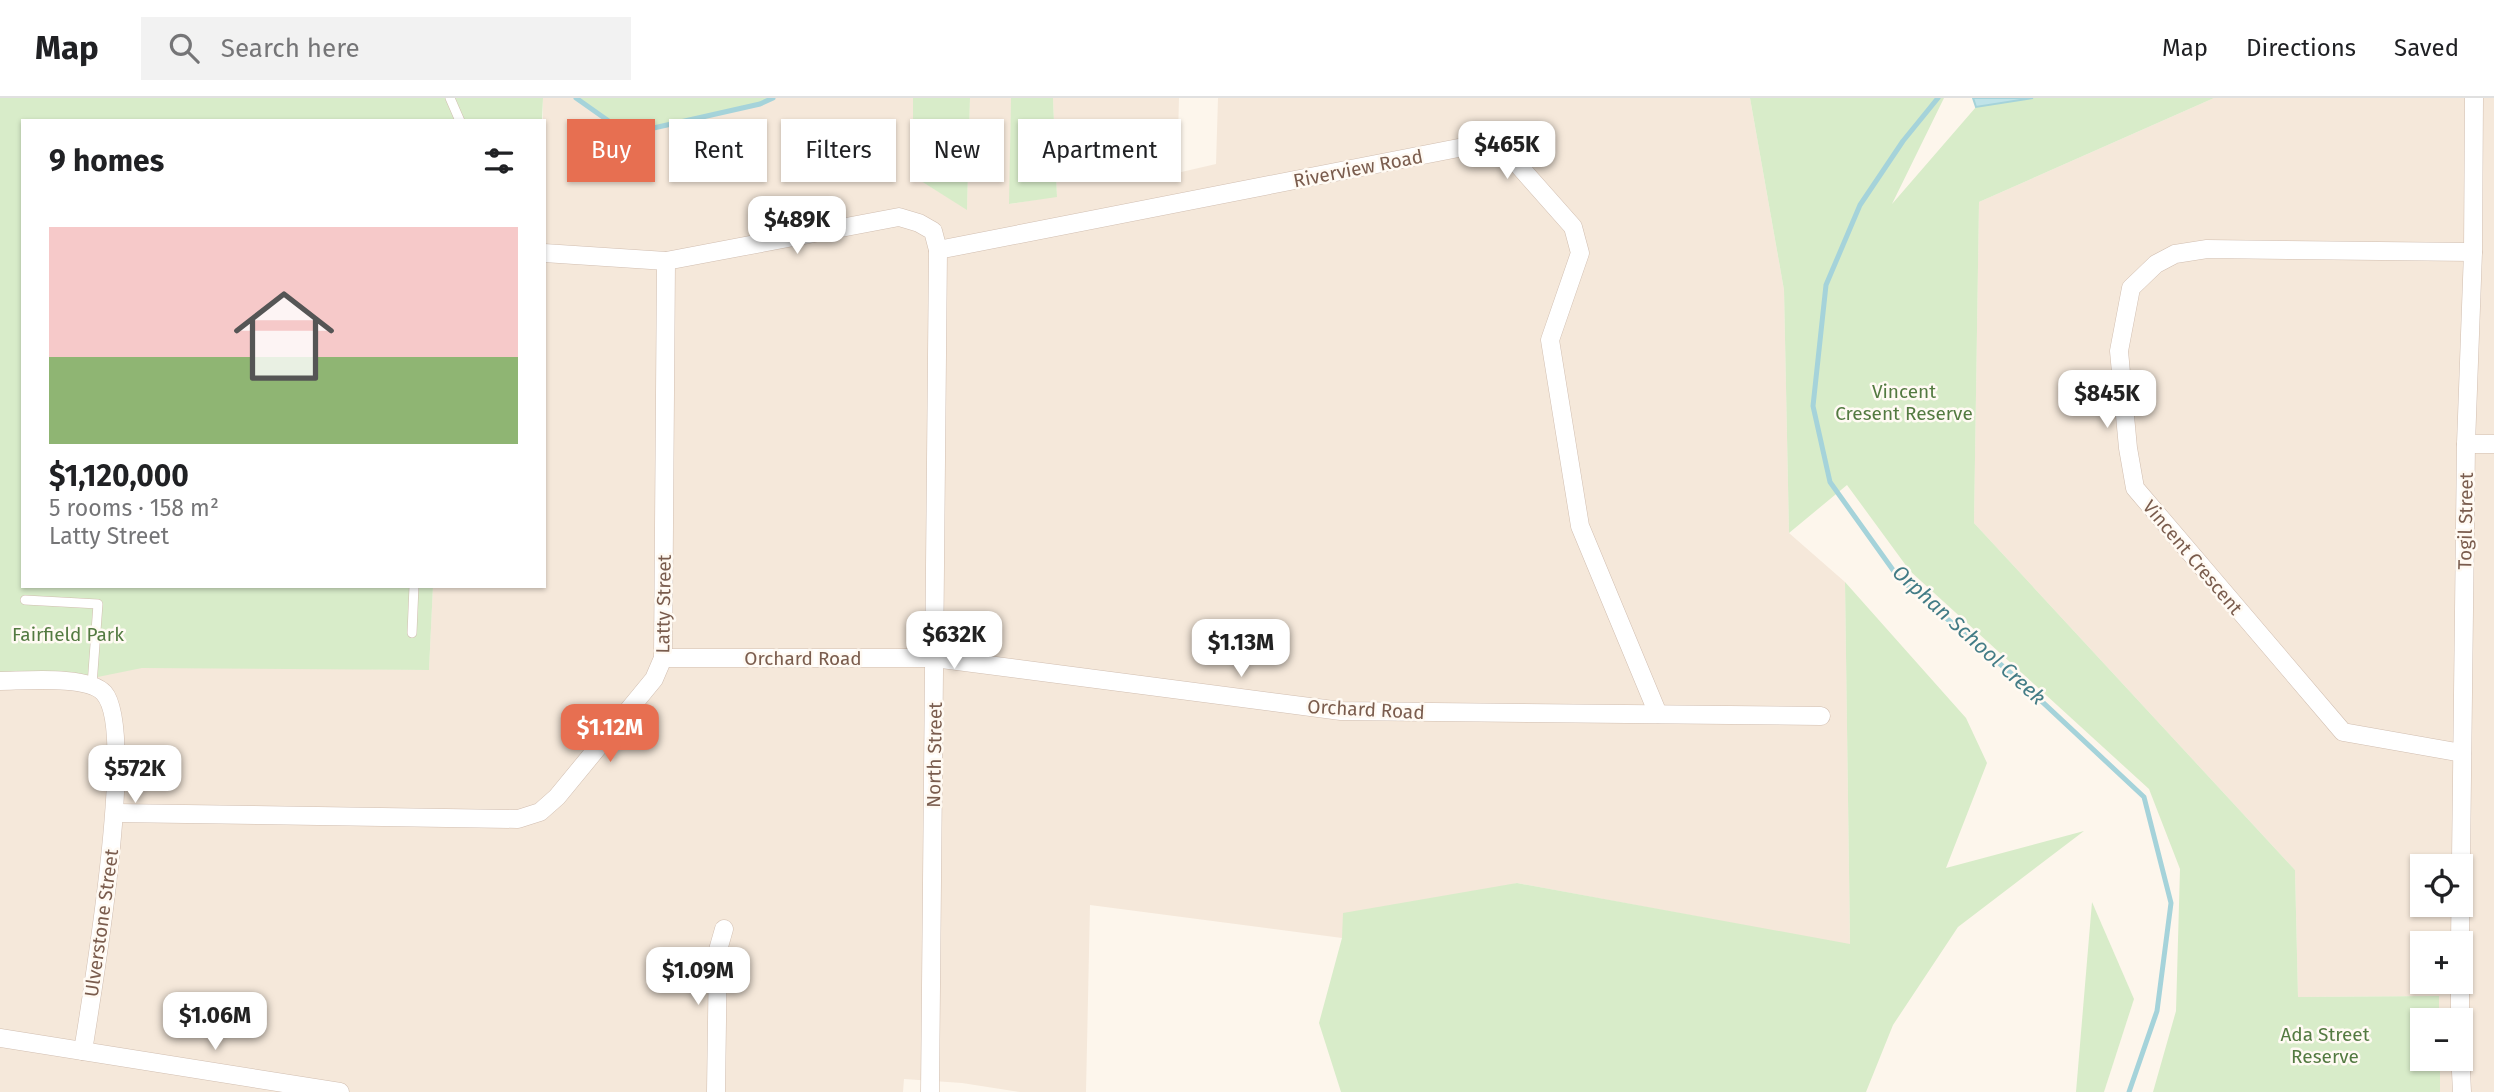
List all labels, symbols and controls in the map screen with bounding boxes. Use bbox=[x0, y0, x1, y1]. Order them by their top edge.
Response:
search box bbox=[141, 17, 631, 80]
text: Map bbox=[35, 28, 99, 68]
icon: search bbox=[165, 29, 203, 67]
text: Search here bbox=[221, 33, 360, 64]
text: Map bbox=[2162, 34, 2208, 62]
text: Directions bbox=[2246, 34, 2356, 62]
text: Saved bbox=[2394, 34, 2459, 62]
chip: Buy bbox=[567, 119, 655, 182]
chip: Rent bbox=[669, 119, 767, 182]
chip: Filters bbox=[781, 119, 896, 182]
chip: New bbox=[910, 119, 1004, 182]
chip: Apartment bbox=[1018, 119, 1181, 182]
pin: $465K bbox=[1458, 122, 1556, 181]
text: $465K bbox=[1474, 130, 1540, 158]
icon: filters bbox=[480, 142, 518, 180]
text: 9 homes bbox=[49, 143, 164, 179]
street label: Riverview Road bbox=[1291, 145, 1425, 192]
pin: $489K bbox=[748, 197, 846, 256]
text: $489K bbox=[764, 205, 830, 233]
icon: home bbox=[221, 273, 347, 399]
pin: $845K bbox=[2058, 370, 2156, 430]
text: $845K bbox=[2074, 379, 2140, 407]
park label: Vincent Cresent Reserve bbox=[1835, 380, 1973, 425]
text: $1,120,000 bbox=[49, 458, 189, 494]
street label: Togil Street bbox=[2453, 472, 2478, 570]
text: 5 rooms · 158 m² bbox=[49, 494, 219, 522]
street label: Vincent Crescent bbox=[2138, 495, 2247, 619]
text: Latty Street bbox=[49, 522, 169, 550]
street label: Latty Street bbox=[651, 554, 676, 654]
water label: Orphan School Creek bbox=[1887, 559, 2051, 711]
pin: $632K bbox=[905, 612, 1003, 671]
text: $632K bbox=[922, 620, 986, 648]
pin: $1.13M bbox=[1184, 620, 1298, 679]
park label: Fairfield Park bbox=[12, 623, 124, 646]
text: $1.13M bbox=[1208, 628, 1274, 656]
street label: Orchard Road bbox=[744, 647, 862, 670]
street label: Orchard Road bbox=[1307, 695, 1425, 724]
street label: North Street bbox=[922, 702, 947, 808]
pin: $1.12M bbox=[553, 704, 667, 764]
text: $1.12M bbox=[577, 713, 643, 741]
pin: $572K bbox=[86, 746, 184, 805]
text: $572K bbox=[104, 754, 166, 782]
street label: Ulverstone Street bbox=[80, 847, 123, 999]
map controls bbox=[2410, 854, 2473, 1071]
button: locate bbox=[2410, 854, 2473, 917]
button: + bbox=[2410, 931, 2473, 994]
pin: $1.09M bbox=[641, 948, 755, 1007]
text: $1.09M bbox=[662, 956, 734, 984]
pin: $1.06M bbox=[158, 992, 272, 1052]
text: $1.06M bbox=[179, 1001, 251, 1029]
button: − bbox=[2410, 1008, 2473, 1071]
park label: Ada Street Reserve bbox=[2280, 1023, 2370, 1068]

